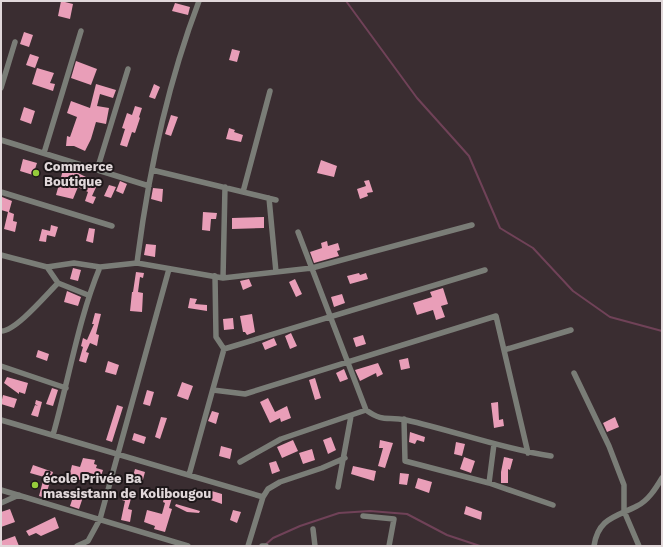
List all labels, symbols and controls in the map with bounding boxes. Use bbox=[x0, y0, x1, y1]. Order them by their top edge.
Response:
place label: Commerce Boutique bbox=[44, 159, 114, 189]
marker: Commerce Boutique bbox=[31, 168, 41, 178]
place label: école Privée Ba massistann de Kolibougou bbox=[43, 471, 211, 501]
marker: école Privée Ba massistann de Kolibougou bbox=[30, 480, 40, 490]

